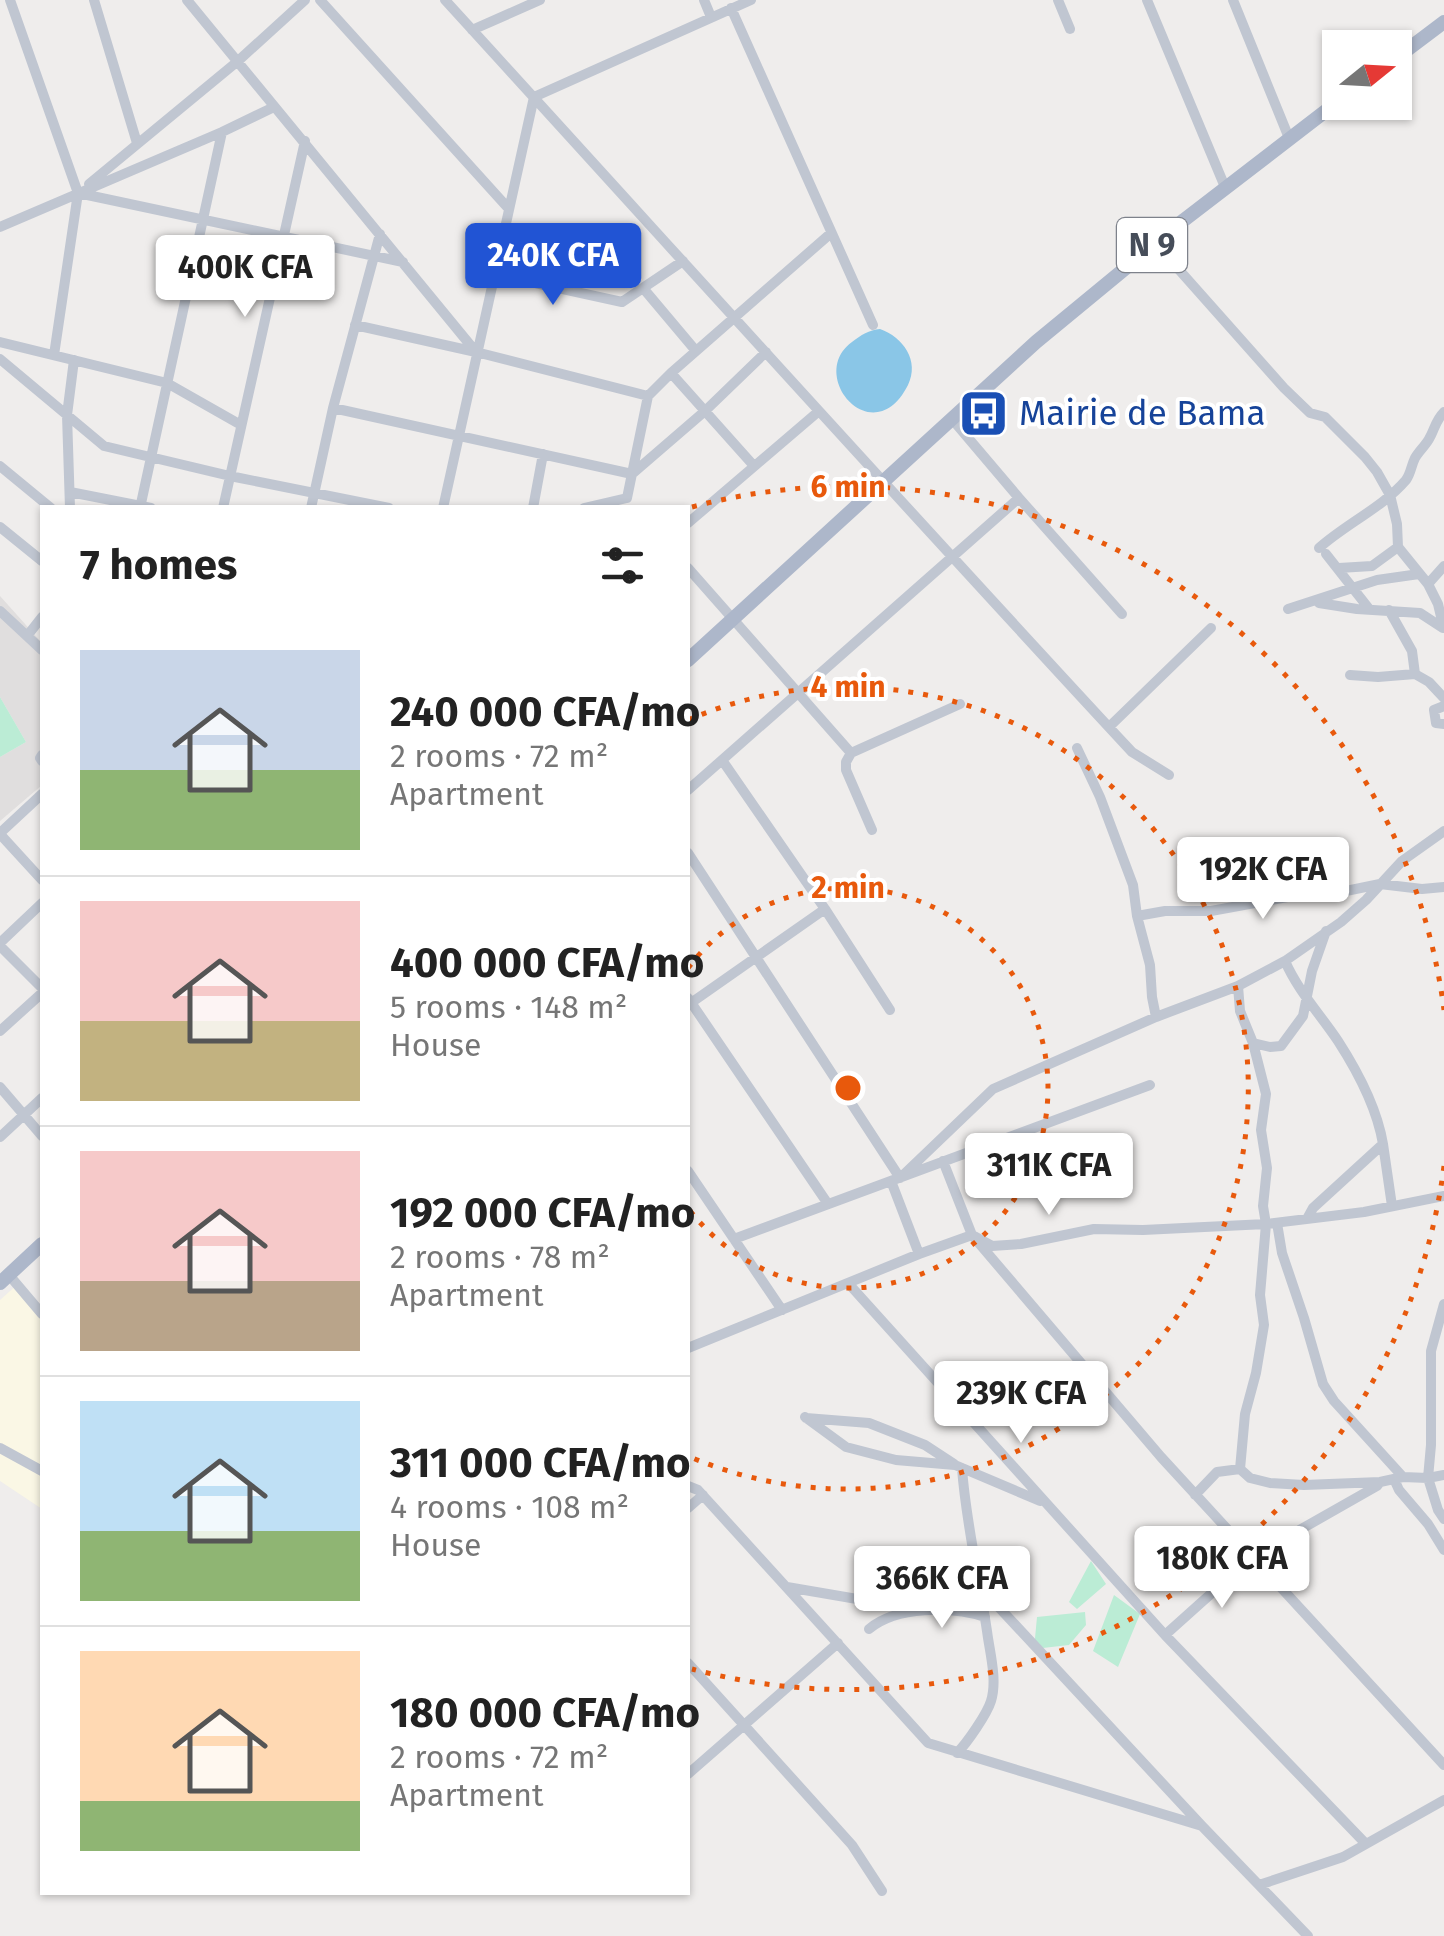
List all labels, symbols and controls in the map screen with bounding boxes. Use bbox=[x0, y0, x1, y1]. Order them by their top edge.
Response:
north arrow bbox=[1322, 30, 1412, 120]
map controls bbox=[1322, 30, 1412, 120]
road number: N 9 bbox=[1117, 218, 1187, 272]
pin: 240K CFA bbox=[450, 223, 656, 308]
pin: 400K CFA bbox=[142, 235, 348, 320]
text: 240K CFA bbox=[487, 236, 619, 274]
text: 400K CFA bbox=[178, 248, 312, 286]
bus stop icon: Mairie de Bama bbox=[958, 387, 1010, 439]
place label: Mairie de Bama bbox=[1019, 392, 1266, 434]
text: 6 min bbox=[810, 469, 886, 505]
icon: filters bbox=[595, 538, 650, 593]
text: 7 homes bbox=[80, 540, 237, 590]
text: 4 min bbox=[810, 669, 886, 705]
text: 240 000 CFA/mo bbox=[390, 687, 700, 737]
icon: home bbox=[160, 690, 280, 810]
text: 2 rooms · 72 m² bbox=[390, 737, 608, 775]
text: Apartment bbox=[390, 775, 544, 813]
pin: 192K CFA bbox=[1160, 837, 1366, 922]
text: 192K CFA bbox=[1199, 850, 1327, 888]
text: 2 min bbox=[811, 870, 885, 906]
text: 400 000 CFA/mo bbox=[390, 938, 704, 988]
icon: home bbox=[160, 941, 280, 1061]
text: 5 rooms · 148 m² bbox=[390, 988, 627, 1026]
text: House bbox=[390, 1026, 481, 1064]
centre of rings bbox=[830, 1070, 866, 1106]
pin: 311K CFA bbox=[946, 1133, 1152, 1218]
text: 311K CFA bbox=[987, 1146, 1111, 1184]
text: 192 000 CFA/mo bbox=[390, 1188, 695, 1238]
icon: home bbox=[160, 1191, 280, 1311]
text: 2 rooms · 78 m² bbox=[390, 1238, 610, 1276]
text: Apartment bbox=[390, 1276, 544, 1314]
pin: 239K CFA bbox=[918, 1361, 1124, 1446]
text: 239K CFA bbox=[956, 1374, 1086, 1412]
text: 311 000 CFA/mo bbox=[390, 1438, 691, 1488]
icon: home bbox=[160, 1441, 280, 1561]
text: 4 rooms · 108 m² bbox=[390, 1488, 629, 1526]
text: House bbox=[390, 1526, 481, 1564]
pin: 180K CFA bbox=[1119, 1526, 1325, 1611]
text: 180K CFA bbox=[1156, 1539, 1288, 1577]
pin: 366K CFA bbox=[839, 1546, 1045, 1631]
text: 366K CFA bbox=[876, 1559, 1008, 1597]
text: 180 000 CFA/mo bbox=[390, 1688, 700, 1738]
icon: home bbox=[160, 1691, 280, 1811]
text: 2 rooms · 72 m² bbox=[390, 1738, 608, 1776]
text: Apartment bbox=[390, 1776, 544, 1814]

